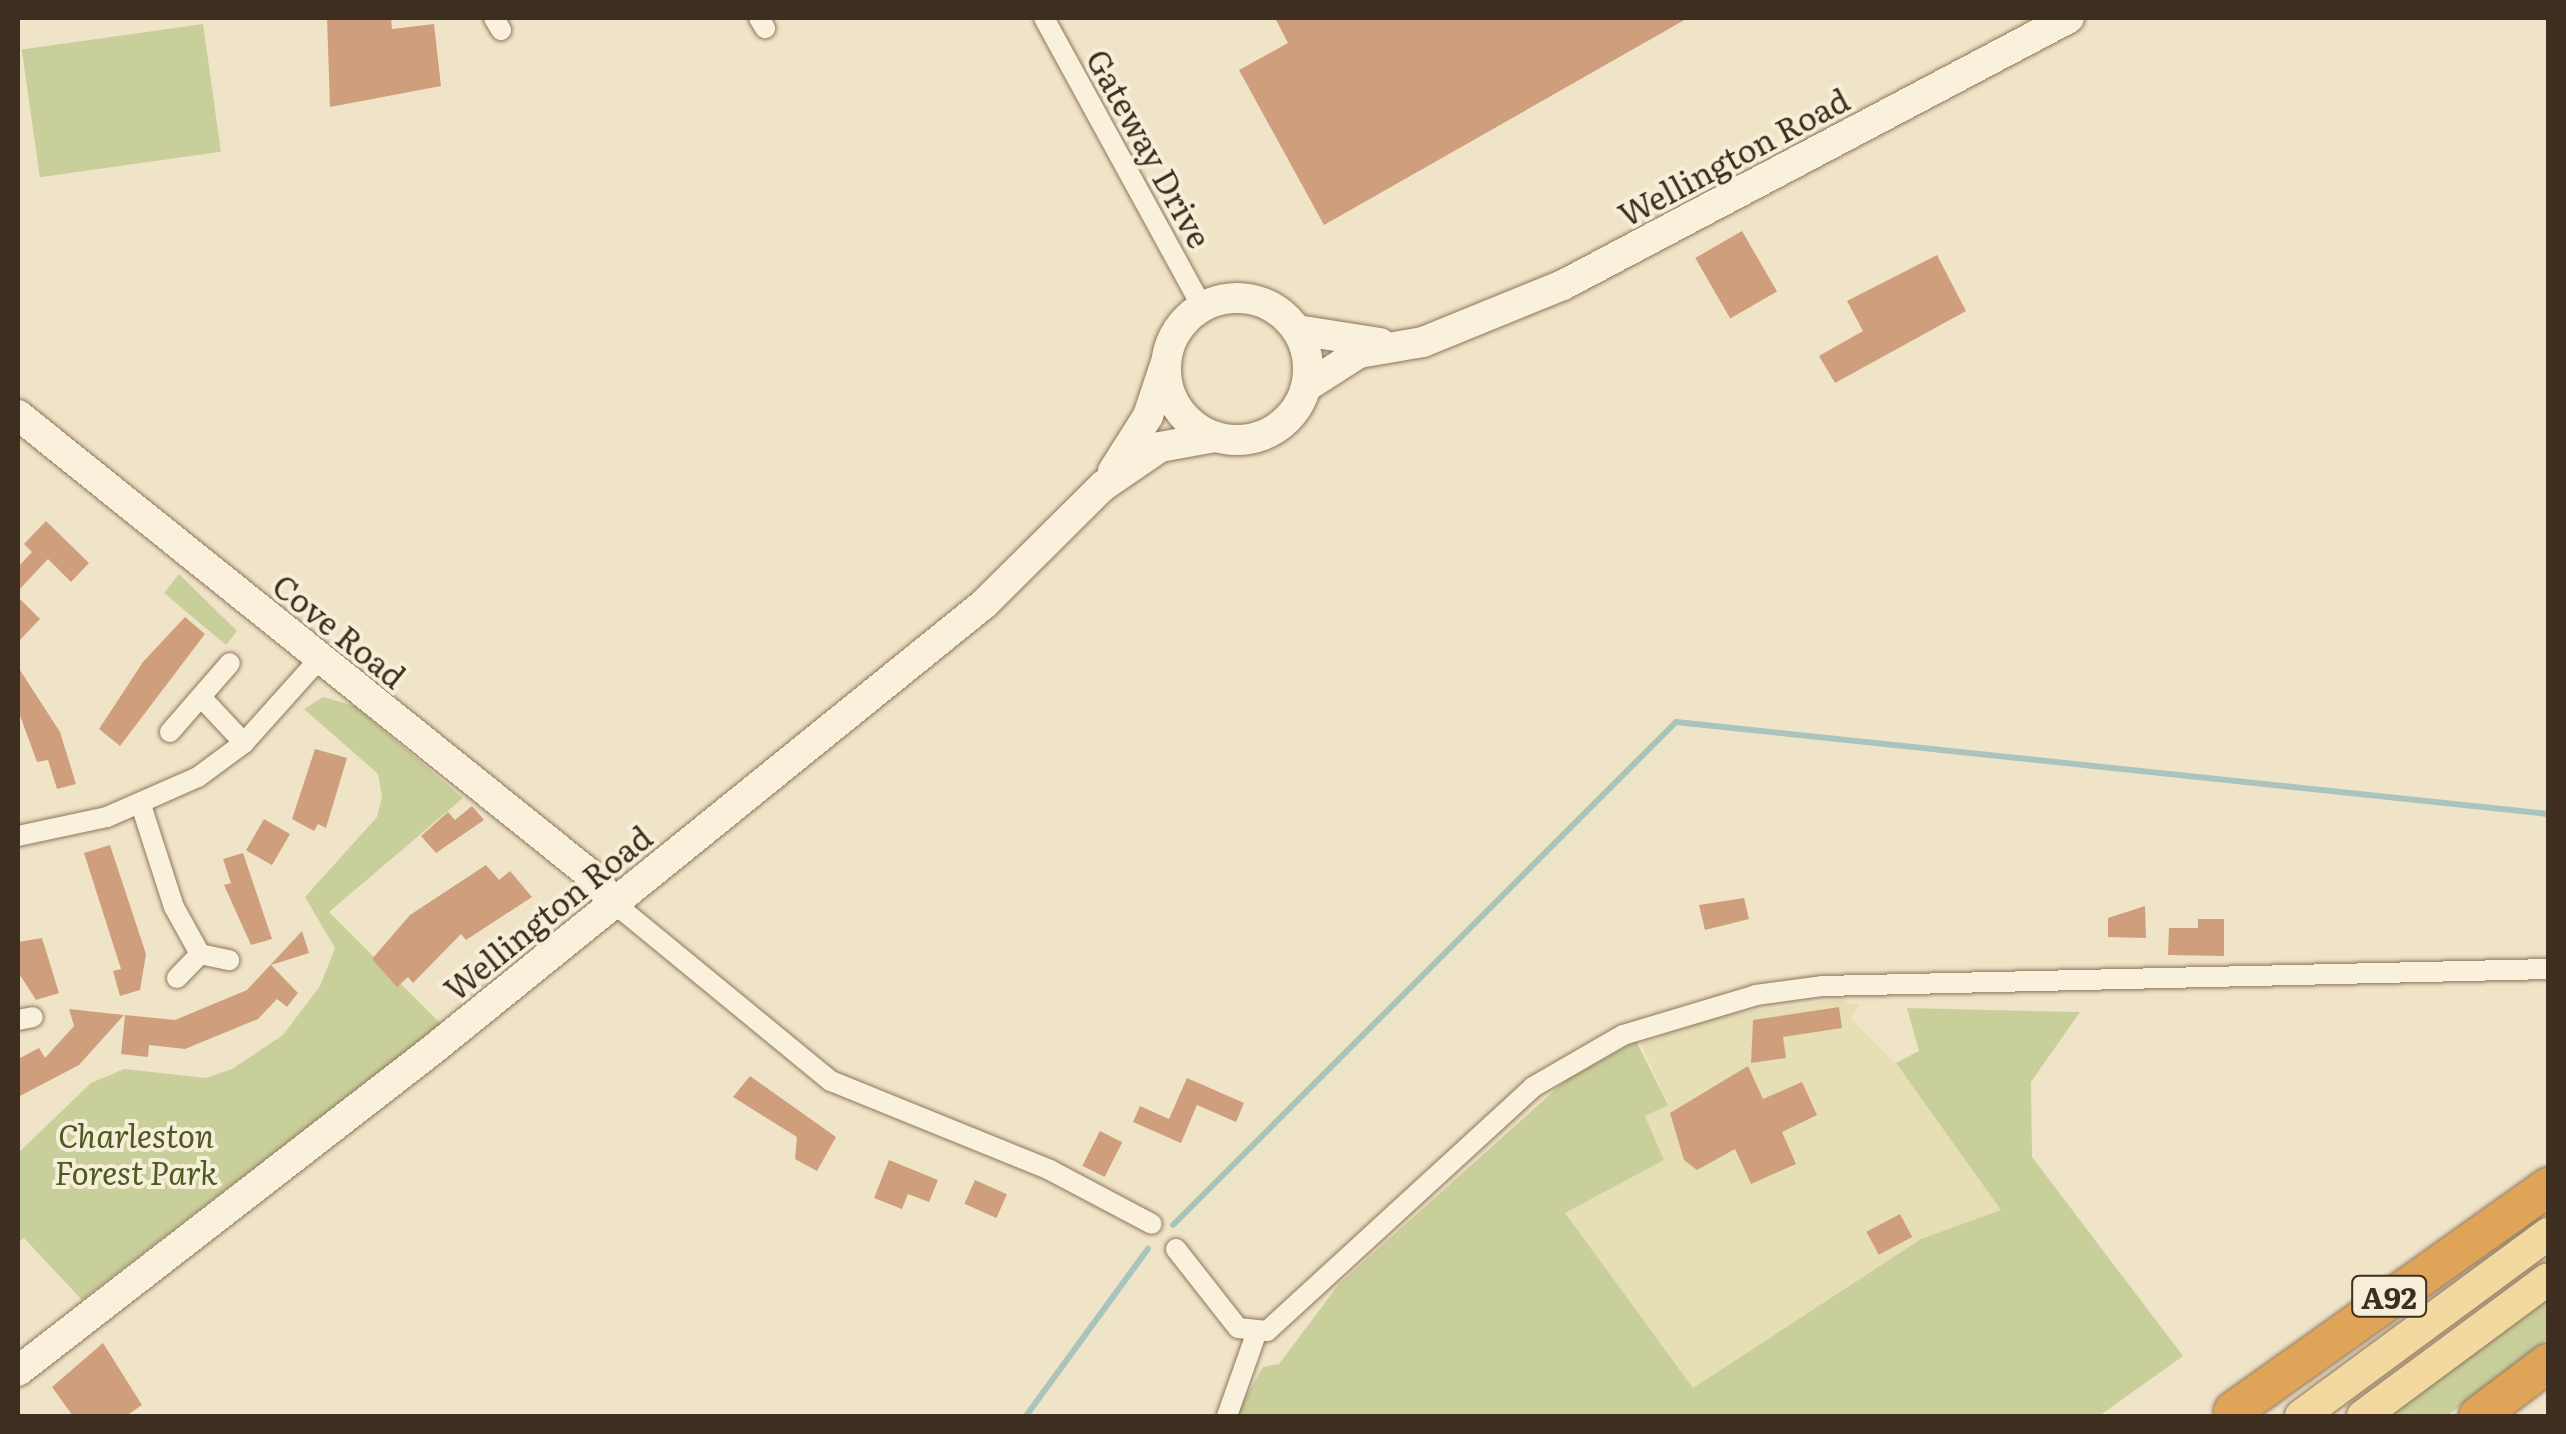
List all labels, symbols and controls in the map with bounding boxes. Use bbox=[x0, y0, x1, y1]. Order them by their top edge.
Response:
street label: Gateway Drive bbox=[1080, 42, 1220, 254]
street label: Wellington Road bbox=[1611, 79, 1855, 233]
street label: Cove Road bbox=[266, 565, 414, 695]
street label: Wellington Road bbox=[436, 817, 658, 1007]
park label: Charleston Forest Park bbox=[54, 1116, 218, 1191]
road number: A92 bbox=[2349, 1271, 2429, 1321]

